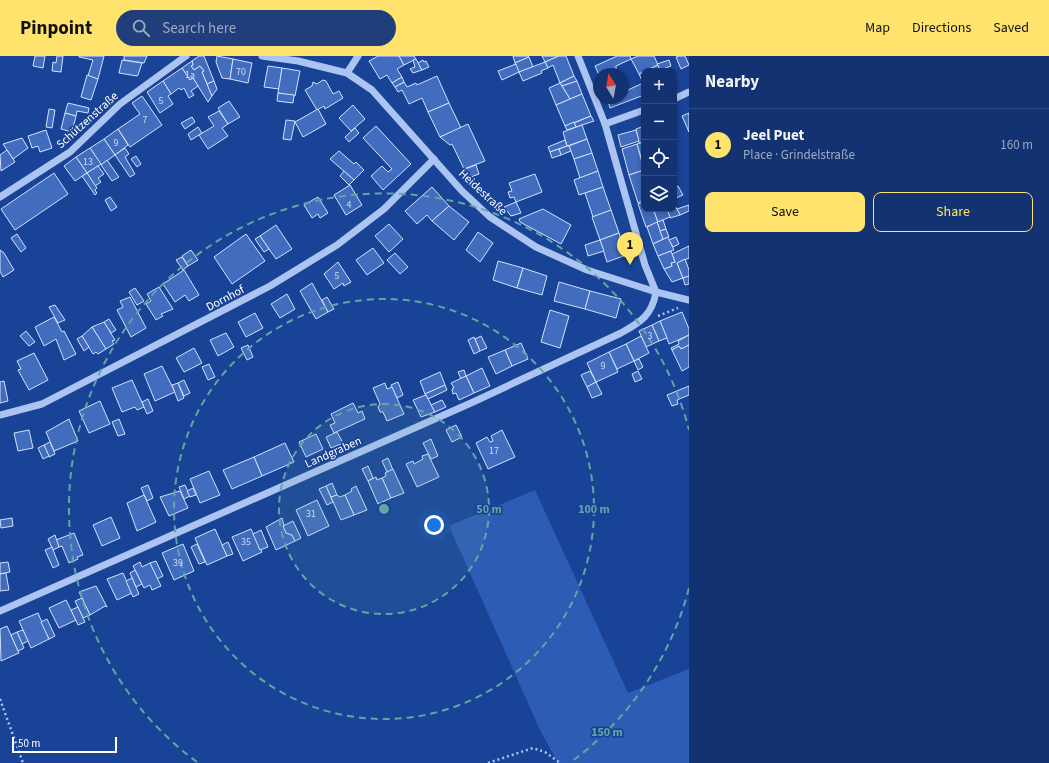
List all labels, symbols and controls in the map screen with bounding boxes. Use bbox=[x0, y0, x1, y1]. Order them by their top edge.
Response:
search box bbox=[116, 10, 396, 46]
text: Pinpoint bbox=[20, 15, 92, 42]
icon: search bbox=[130, 17, 152, 39]
text: Search here bbox=[162, 18, 236, 39]
text: Map bbox=[865, 18, 890, 38]
text: Directions bbox=[912, 18, 971, 38]
text: Saved bbox=[993, 18, 1029, 38]
house number: 70 bbox=[236, 65, 246, 79]
house number: 1a bbox=[185, 68, 195, 82]
north arrow bbox=[593, 68, 629, 104]
map controls bbox=[641, 68, 677, 212]
button: + bbox=[641, 68, 677, 104]
text: Nearby bbox=[705, 70, 759, 94]
street label: Schützenstraße bbox=[53, 88, 122, 153]
house number: 5 bbox=[159, 94, 164, 108]
button: − bbox=[641, 104, 677, 140]
house number: 7 bbox=[143, 113, 148, 127]
text: Jeel Puet bbox=[743, 125, 804, 146]
house number: 9 bbox=[114, 136, 119, 150]
text: 1 bbox=[715, 136, 721, 154]
text: 160 m bbox=[1000, 136, 1033, 154]
button: locate bbox=[641, 140, 677, 176]
text: Place · Grindelstraße bbox=[743, 146, 855, 164]
house number: 13 bbox=[83, 155, 93, 169]
street label: Heidestraße bbox=[455, 165, 511, 219]
button: layers bbox=[641, 176, 677, 212]
button: Save bbox=[705, 192, 865, 232]
button: Share bbox=[873, 192, 1033, 232]
house number: 4 bbox=[347, 198, 352, 212]
pin: 1 bbox=[617, 232, 643, 265]
house number: 5 bbox=[335, 269, 340, 283]
street label: Dornhof bbox=[203, 281, 248, 316]
house number: 3 bbox=[648, 329, 653, 343]
house number: 9 bbox=[601, 359, 606, 373]
street label: Landgraben bbox=[302, 432, 364, 472]
house number: 17 bbox=[489, 444, 499, 458]
text: 50 m bbox=[476, 501, 502, 518]
text: 100 m bbox=[578, 501, 610, 518]
centre of rings bbox=[377, 502, 391, 516]
house number: 31 bbox=[306, 507, 316, 521]
your location bbox=[424, 515, 444, 535]
house number: 35 bbox=[241, 535, 251, 549]
house number: 39 bbox=[173, 556, 183, 570]
text: 150 m bbox=[591, 724, 623, 741]
scale bar bbox=[12, 735, 117, 754]
text: 50 m bbox=[18, 736, 40, 751]

